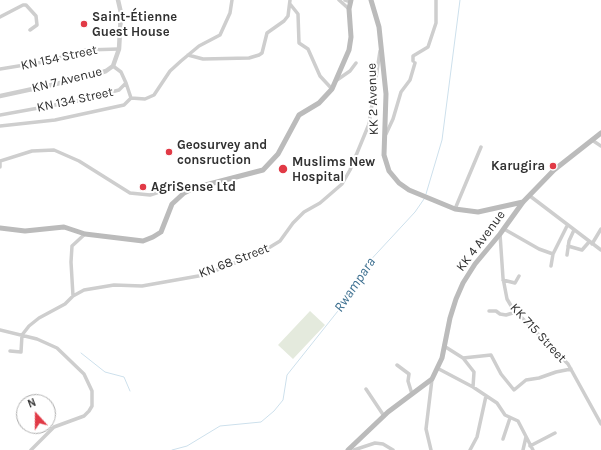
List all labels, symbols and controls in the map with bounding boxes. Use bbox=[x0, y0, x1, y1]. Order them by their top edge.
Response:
place label: Saint-Étienne Guest House bbox=[92, 9, 177, 40]
marker: Saint-Étienne Guest House bbox=[79, 19, 89, 29]
street label: KN 154 Street bbox=[19, 42, 99, 74]
street label: KK 2 Avenue bbox=[364, 63, 382, 135]
street label: KN 7 Avenue bbox=[30, 64, 104, 96]
street label: KN 134 Street bbox=[35, 84, 115, 116]
place label: Geosurvey and consruction bbox=[177, 137, 267, 168]
marker: Geosurvey and consruction bbox=[164, 147, 174, 157]
place label: Muslims New Hospital bbox=[292, 154, 375, 185]
place label: Karugira bbox=[491, 158, 545, 174]
marker: Karugira bbox=[548, 161, 558, 171]
marker: Muslims New Hospital bbox=[277, 163, 289, 175]
place label: AgriSense Ltd bbox=[151, 179, 236, 195]
marker: AgriSense Ltd bbox=[138, 182, 148, 192]
street label: KK 4 Avenue bbox=[453, 208, 509, 274]
street label: KN 68 Street bbox=[197, 240, 271, 282]
water label: Rwampara bbox=[331, 255, 379, 315]
street label: KK 715 Street bbox=[507, 300, 569, 366]
north arrow bbox=[16, 394, 56, 434]
text: N bbox=[26, 396, 38, 411]

